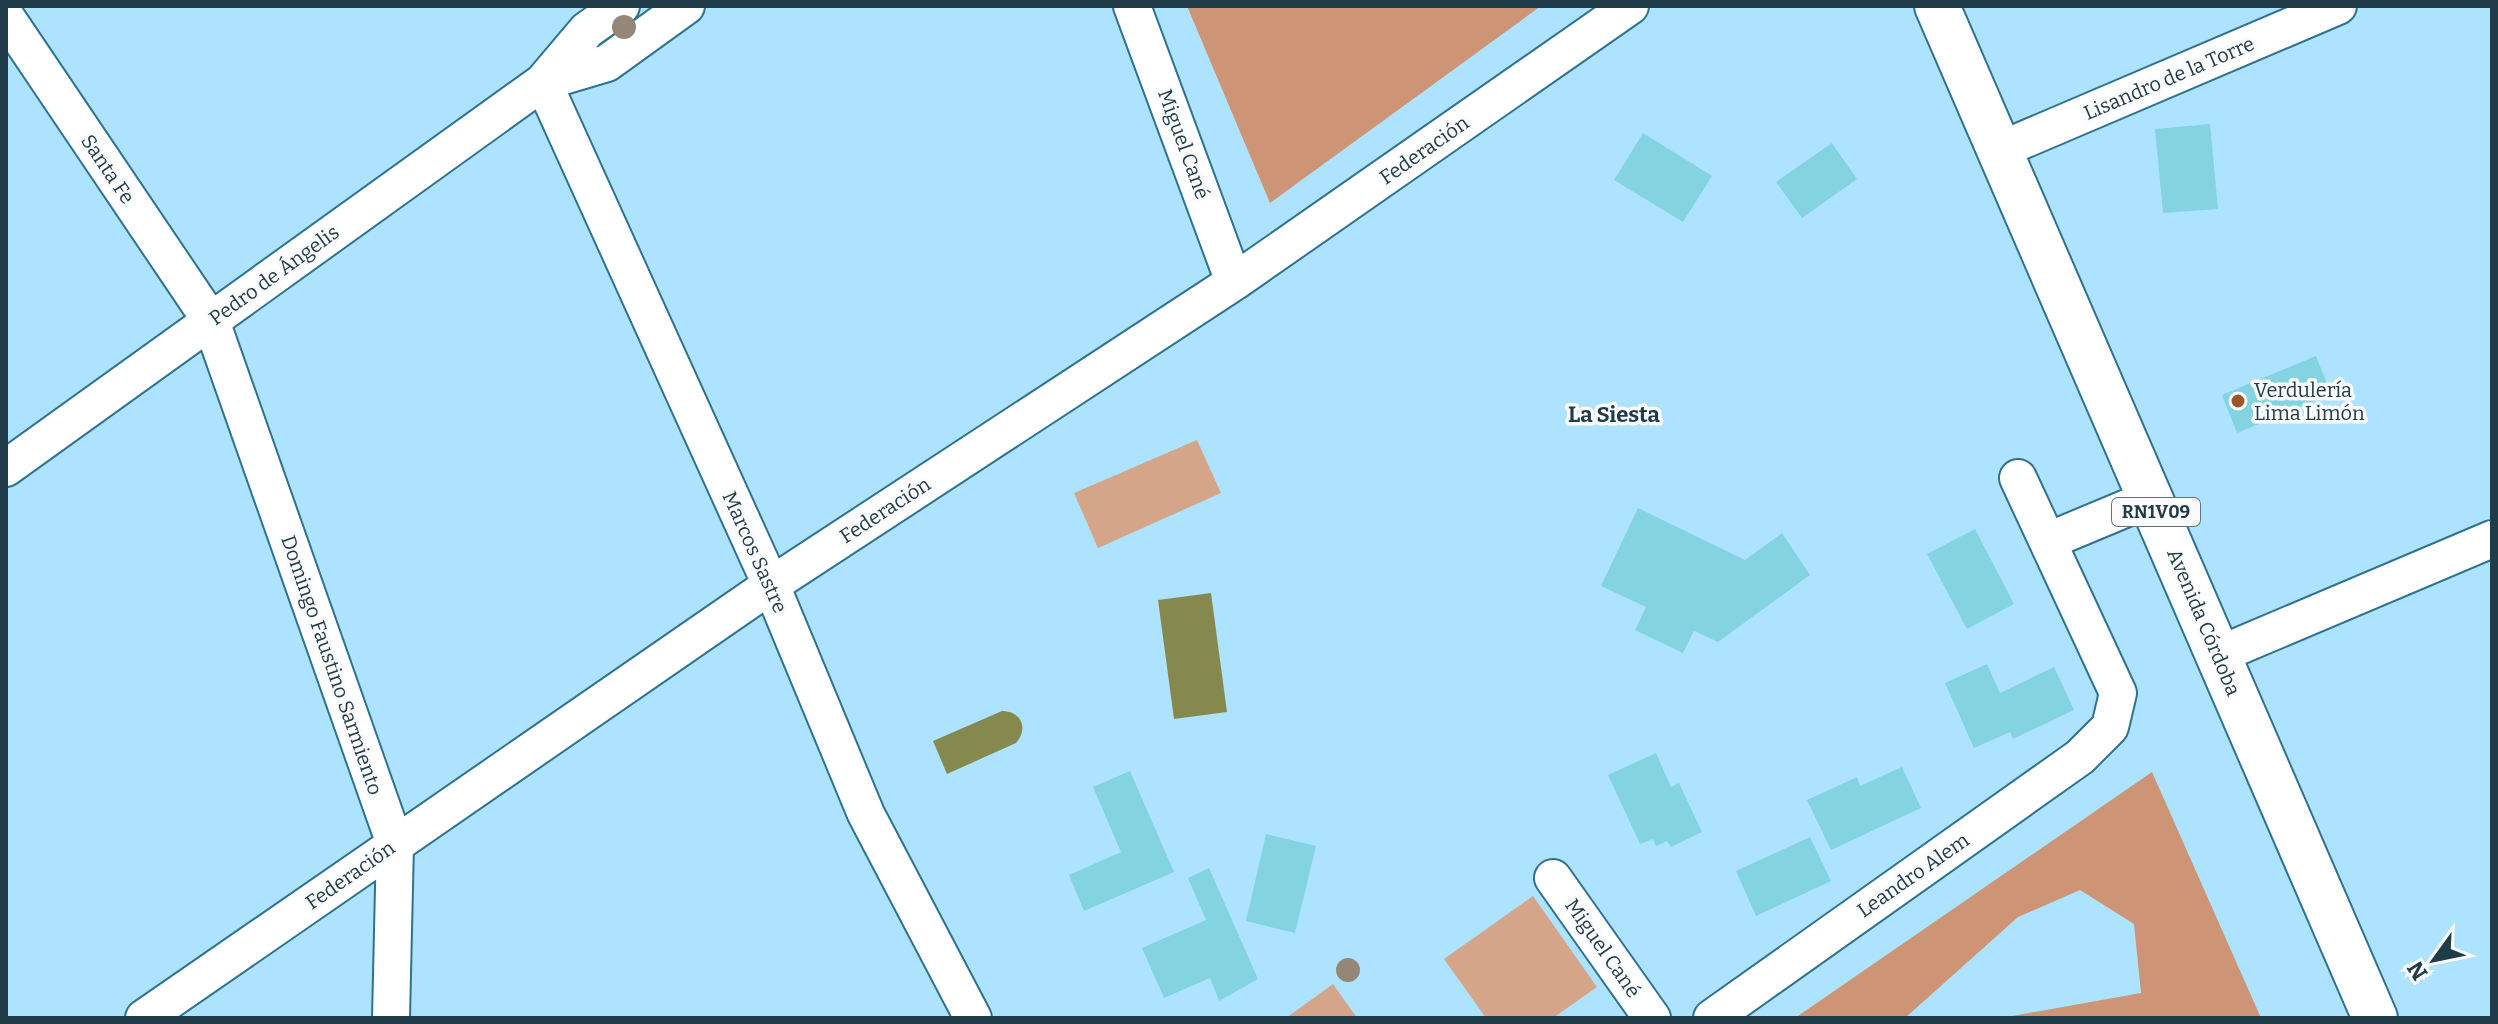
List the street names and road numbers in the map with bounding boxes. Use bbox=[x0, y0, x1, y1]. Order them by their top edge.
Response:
street label: Lisandro de la Torre bbox=[2080, 31, 2258, 125]
street label: Miguel Cané bbox=[1153, 86, 1215, 202]
street label: Federación bbox=[1375, 110, 1473, 189]
street label: Santa Fe bbox=[76, 130, 140, 208]
street label: Pedro de Ángelis bbox=[204, 220, 344, 330]
street label: Federación bbox=[835, 472, 935, 548]
street label: Marcos Sastre bbox=[718, 488, 792, 616]
road number: RN1V09 bbox=[2112, 498, 2200, 526]
street label: Domingo Faustino Sarmiento bbox=[276, 532, 388, 798]
street label: Avenida Córdoba bbox=[2162, 545, 2246, 699]
street label: Leandro Alem bbox=[1853, 828, 1973, 922]
street label: Federación bbox=[301, 835, 399, 914]
street label: Miguel Cané bbox=[1560, 894, 1646, 1002]

